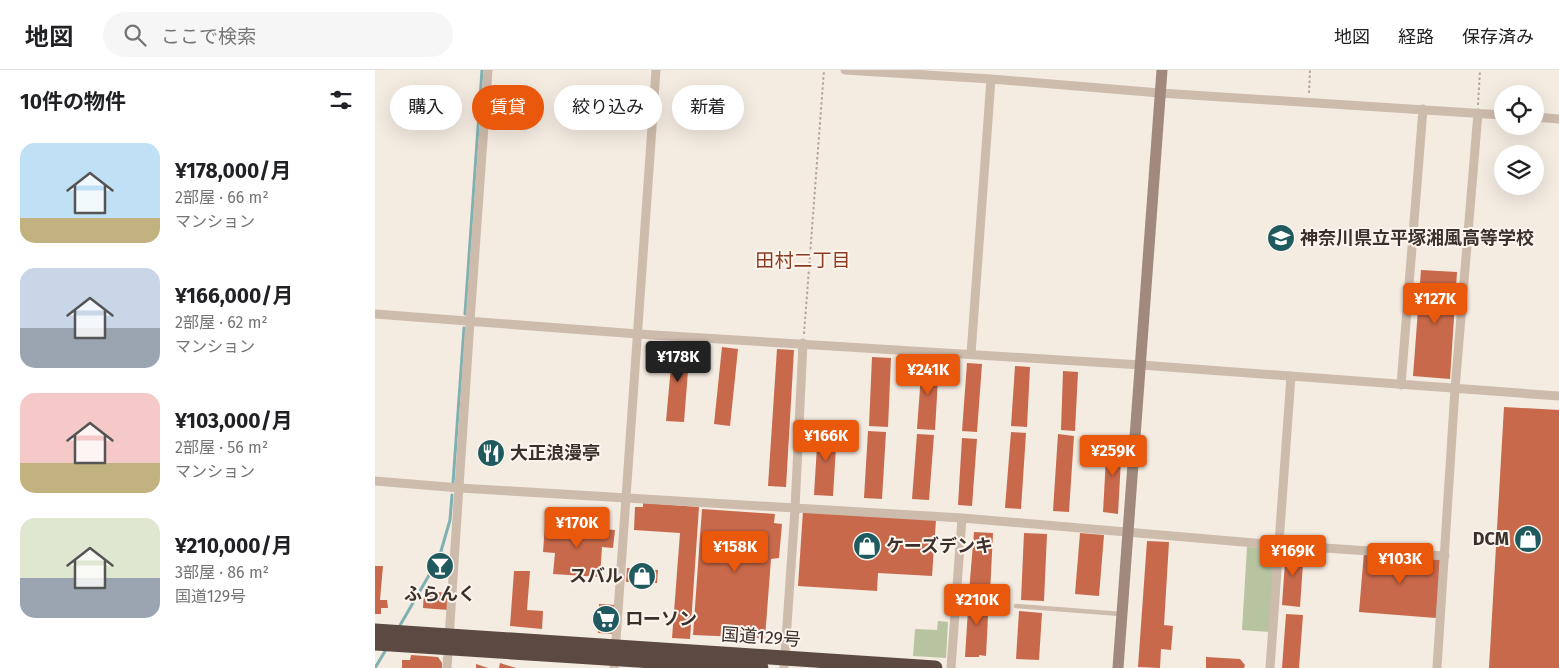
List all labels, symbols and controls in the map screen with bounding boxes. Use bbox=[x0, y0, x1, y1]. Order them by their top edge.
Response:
search box bbox=[103, 12, 453, 57]
icon: search bbox=[121, 21, 149, 49]
text: 地図 bbox=[25, 23, 73, 51]
text: ここで検索 bbox=[161, 25, 256, 48]
text: 地図 bbox=[1334, 26, 1370, 48]
text: 経路 bbox=[1398, 26, 1434, 48]
text: 保存済み bbox=[1462, 26, 1534, 48]
chip: 購入 bbox=[390, 85, 462, 130]
chip: 賃貸 bbox=[472, 85, 544, 130]
chip: 絞り込み bbox=[554, 85, 662, 130]
chip: 新着 bbox=[672, 85, 744, 130]
map controls bbox=[1494, 85, 1544, 195]
button: locate bbox=[1494, 85, 1544, 135]
icon: filters bbox=[327, 86, 355, 114]
text: 10件の物件 bbox=[20, 89, 126, 115]
button: layers bbox=[1494, 145, 1544, 195]
text: ¥178,000/月 bbox=[175, 158, 291, 184]
icon: home bbox=[60, 163, 120, 223]
text: 2部屋 · 66 m² bbox=[175, 188, 269, 207]
text: マンション bbox=[175, 212, 255, 231]
school or university icon: 神奈川県立平塚湘風高等学校 bbox=[1266, 223, 1296, 253]
place label: 神奈川県立平塚湘風高等学校 bbox=[1300, 227, 1534, 249]
district label: 田村二丁目 bbox=[755, 249, 851, 272]
pin: ¥127K bbox=[1400, 282, 1470, 325]
text: ¥166,000/月 bbox=[175, 283, 293, 309]
icon: home bbox=[60, 288, 120, 348]
text: ¥127K bbox=[1414, 289, 1456, 308]
text: 2部屋 · 62 m² bbox=[175, 313, 268, 332]
text: マンション bbox=[175, 337, 255, 356]
pin: ¥178K bbox=[643, 340, 713, 383]
text: ¥178K bbox=[657, 347, 699, 366]
pin: ¥241K bbox=[893, 354, 963, 396]
text: ¥241K bbox=[907, 360, 949, 379]
text: ¥103,000/月 bbox=[175, 408, 293, 434]
icon: home bbox=[60, 413, 120, 473]
pin: ¥166K bbox=[791, 420, 861, 462]
text: ¥166K bbox=[804, 426, 848, 445]
pin: ¥259K bbox=[1078, 434, 1148, 477]
text: 2部屋 · 56 m² bbox=[175, 438, 268, 457]
restaurant icon: 大正浪漫亭 bbox=[476, 438, 506, 468]
text: ¥259K bbox=[1091, 441, 1135, 460]
place label: 大正浪漫亭 bbox=[510, 442, 600, 464]
text: マンション bbox=[175, 462, 255, 481]
pin: ¥170K bbox=[542, 506, 612, 549]
text: ¥170K bbox=[556, 513, 598, 532]
shop icon: DCM bbox=[1513, 524, 1543, 554]
place label: DCM bbox=[1473, 528, 1509, 550]
pin: ¥158K bbox=[700, 530, 770, 573]
shop icon: ケーズデンキ bbox=[852, 531, 882, 561]
text: ¥210,000/月 bbox=[175, 533, 293, 559]
pin: ¥169K bbox=[1258, 534, 1328, 577]
place label: ケーズデンキ bbox=[886, 535, 993, 557]
text: ¥158K bbox=[713, 537, 757, 556]
icon: home bbox=[60, 538, 120, 598]
text: ¥169K bbox=[1271, 541, 1315, 560]
pin: ¥103K bbox=[1365, 542, 1435, 585]
text: ¥103K bbox=[1378, 549, 1422, 568]
bar icon: ふらんく bbox=[425, 551, 455, 581]
shop icon: スバル bbox=[627, 561, 657, 591]
text: 3部屋 · 86 m² bbox=[175, 563, 269, 582]
place label: スバル bbox=[569, 565, 623, 587]
place label: ふらんく bbox=[404, 583, 476, 605]
pin: ¥210K bbox=[942, 584, 1012, 626]
text: 国道129号 bbox=[175, 587, 246, 606]
text: ¥210K bbox=[955, 590, 999, 609]
supermarket icon: ローソン bbox=[591, 604, 621, 634]
place label: ローソン bbox=[625, 608, 697, 630]
street label: 国道129号 bbox=[720, 623, 802, 651]

